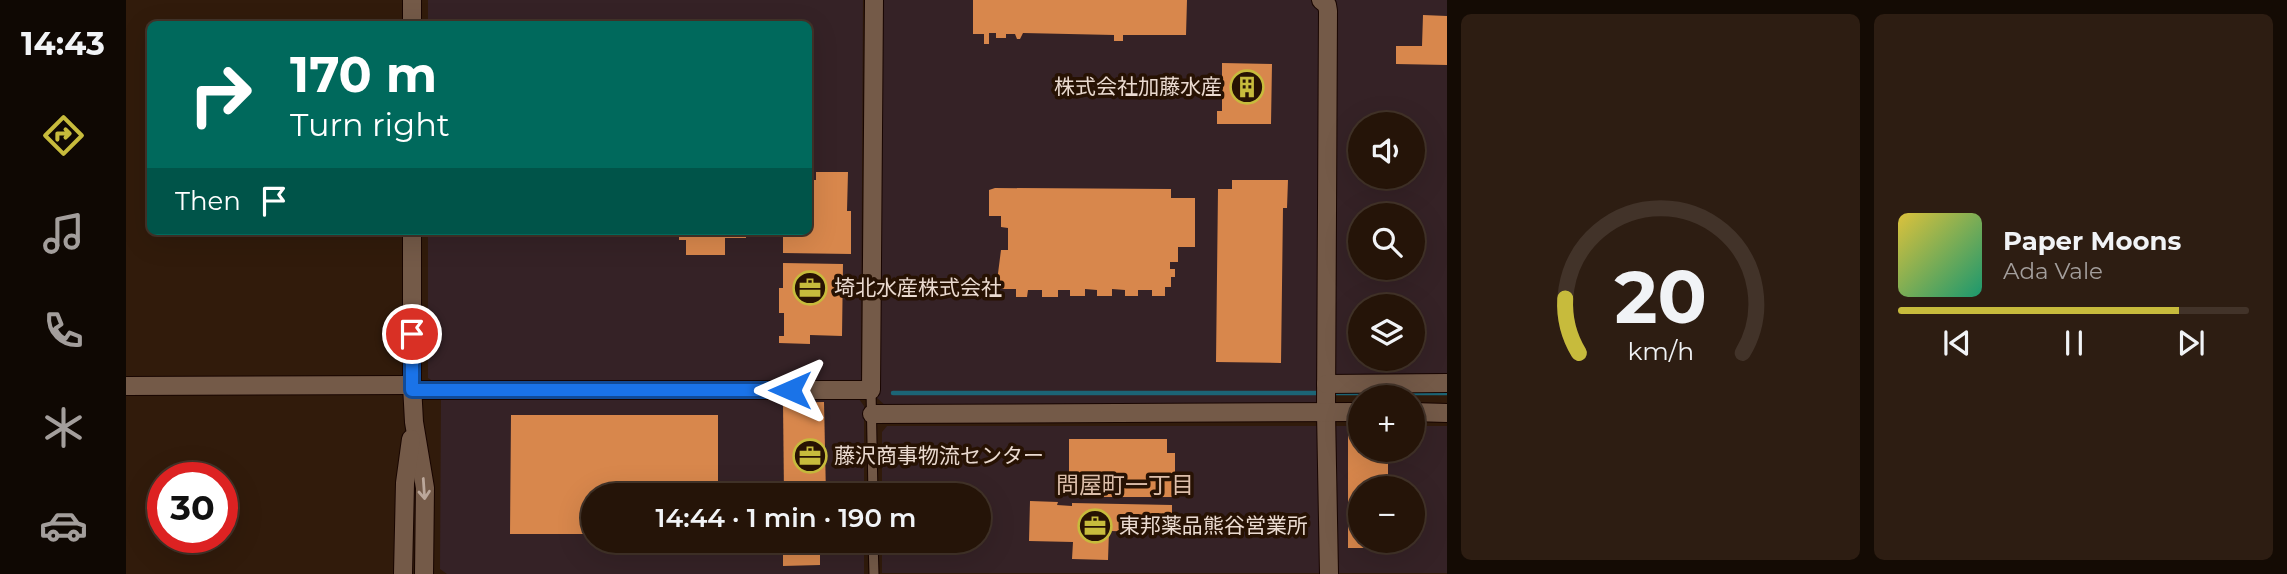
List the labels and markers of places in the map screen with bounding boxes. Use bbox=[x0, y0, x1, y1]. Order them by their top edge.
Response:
building icon: 株式会社加藤水産 bbox=[1228, 68, 1266, 106]
place label: 株式会社加藤水産 bbox=[1054, 74, 1222, 99]
office icon: 埼北水産株式会社 bbox=[791, 269, 829, 307]
place label: 埼北水産株式会社 bbox=[834, 275, 1002, 300]
pin bbox=[382, 304, 442, 364]
office icon: 藤沢商事物流センター bbox=[791, 437, 829, 475]
place label: 藤沢商事物流センター bbox=[834, 443, 1044, 468]
office icon: 東邦薬品熊谷営業所 bbox=[1076, 507, 1114, 545]
place label: 東邦薬品熊谷営業所 bbox=[1119, 513, 1308, 538]

